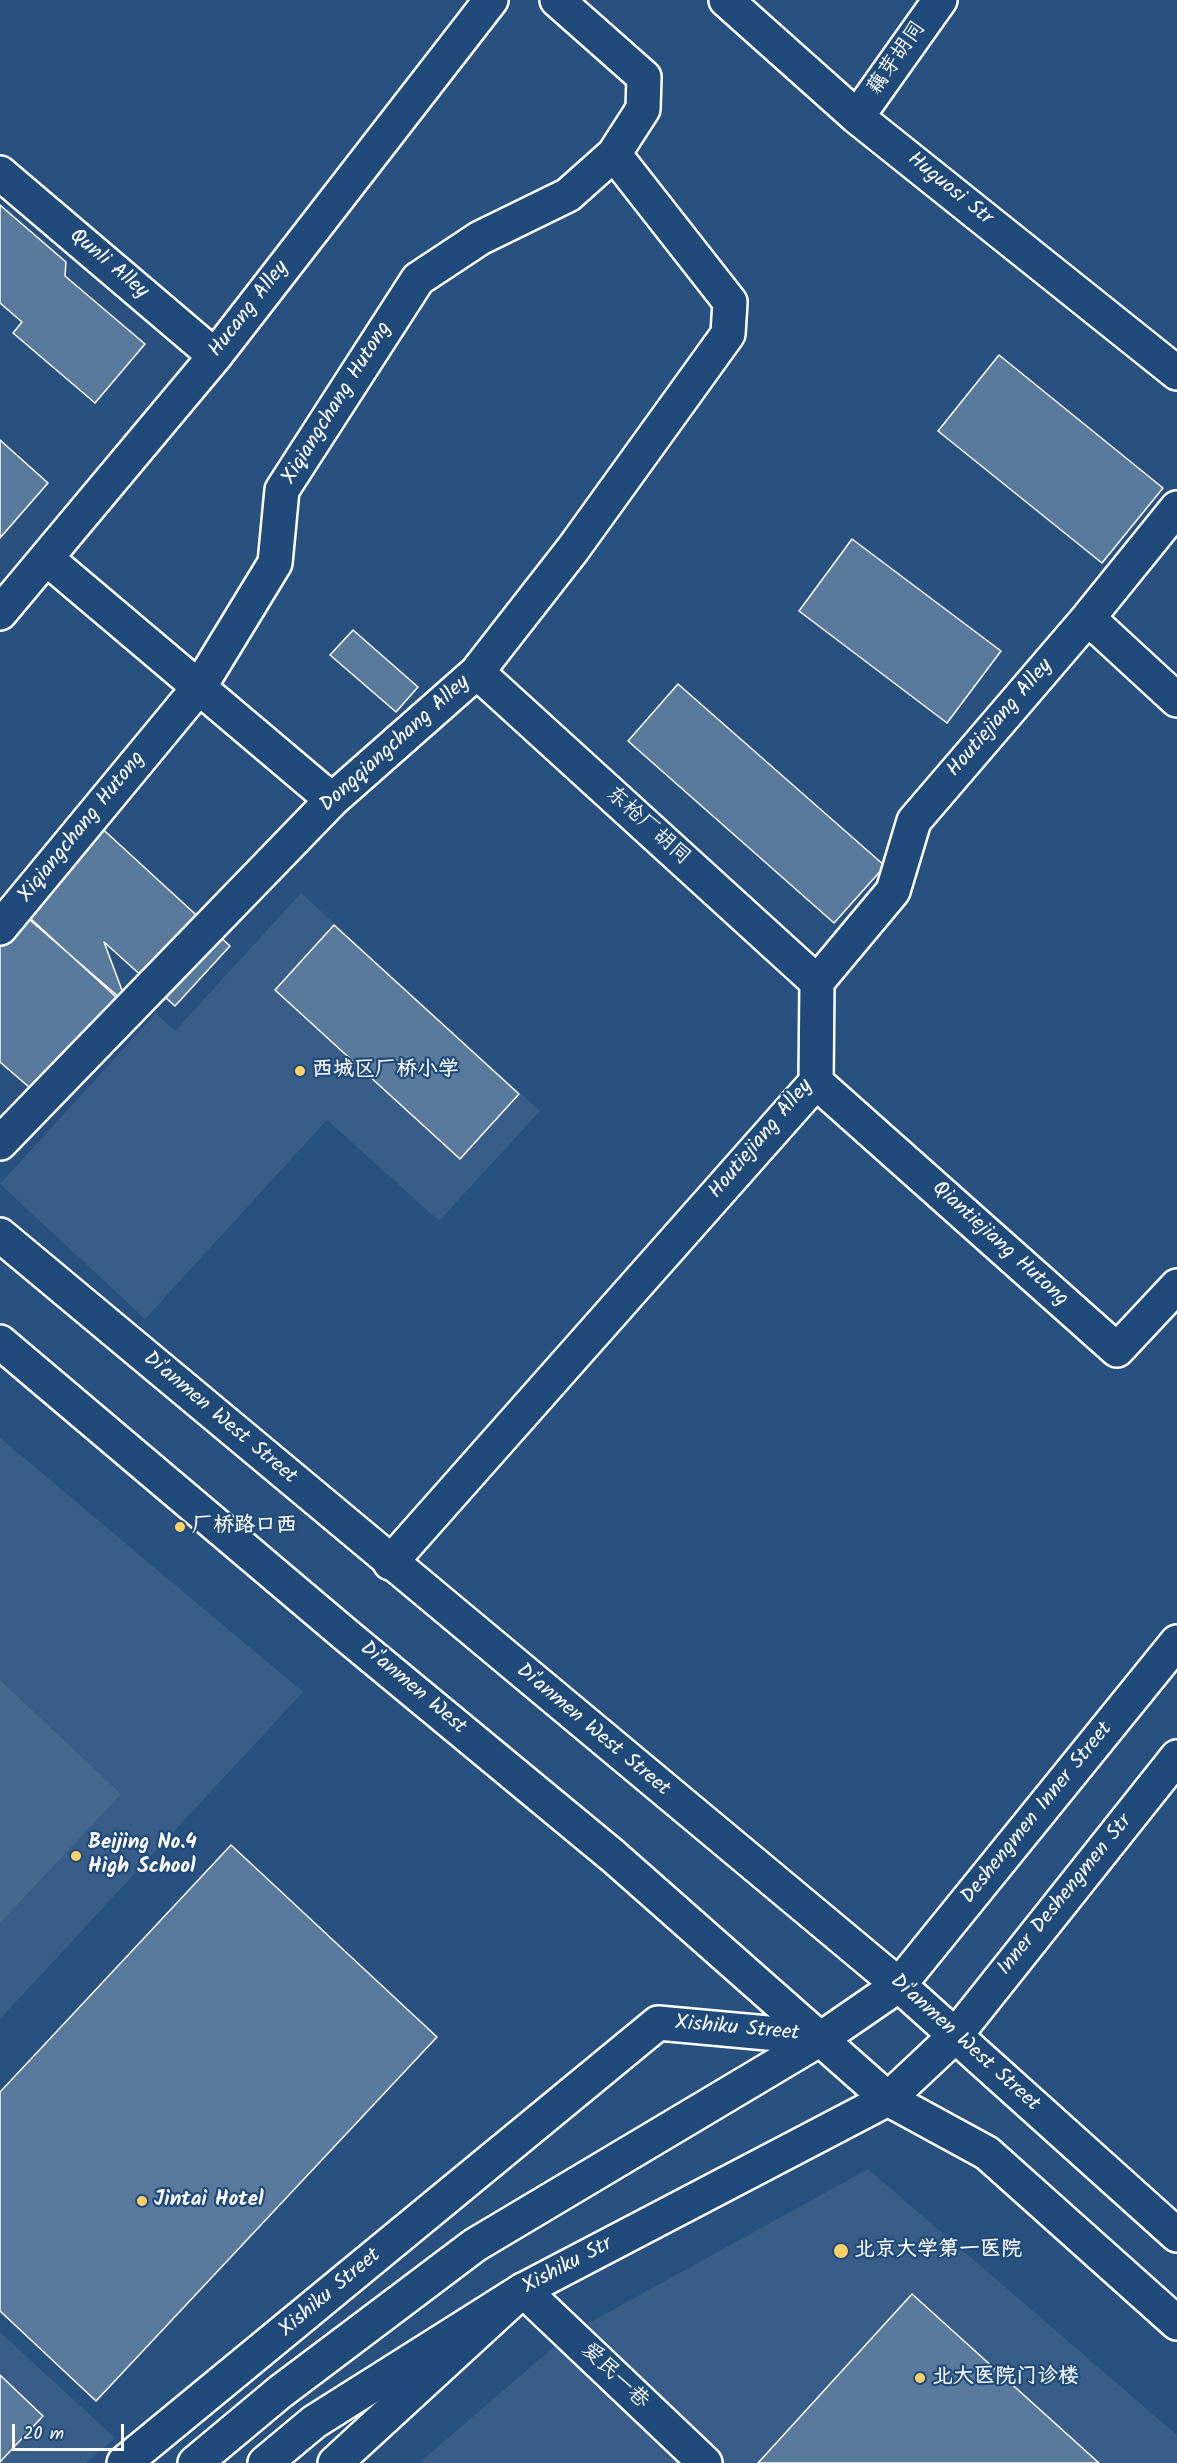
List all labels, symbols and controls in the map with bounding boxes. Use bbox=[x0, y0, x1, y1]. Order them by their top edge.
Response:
street label: 藕芽胡同 bbox=[864, 17, 932, 101]
street label: Huguosi Str bbox=[901, 148, 997, 232]
street label: Qunli Alley bbox=[63, 225, 153, 305]
street label: Hucang Alley bbox=[205, 257, 295, 363]
street label: Xiqiangchang Hutong bbox=[278, 318, 398, 490]
street label: Houtiejiang Alley bbox=[943, 655, 1059, 783]
street label: Dongqiangchang Alley bbox=[316, 671, 476, 819]
street label: Xiqiangchang Hutong bbox=[14, 747, 152, 909]
street label: 东枪厂胡同 bbox=[600, 783, 694, 871]
place label: 西城区厂桥小学 bbox=[312, 1058, 459, 1084]
marker: 西城区厂桥小学 bbox=[293, 1064, 307, 1078]
street label: Houtiejiang Alley bbox=[705, 1075, 819, 1205]
street label: Qiantiejiang Hutong bbox=[926, 1177, 1072, 1313]
street label: Di'anmen West Street bbox=[137, 1347, 301, 1491]
place label: 厂桥路口西 bbox=[192, 1514, 297, 1540]
marker: 厂桥路口西 bbox=[173, 1520, 187, 1534]
street label: Di'anmen West bbox=[354, 1637, 470, 1741]
street label: Di'anmen West Street bbox=[510, 1659, 674, 1803]
street label: Deshengmen Inner Street bbox=[957, 1718, 1119, 1910]
street label: Inner Deshengmen Str bbox=[993, 1811, 1139, 1981]
place label: Beijing No.4 High School bbox=[88, 1831, 197, 1881]
marker: Beijing No.4 High School bbox=[69, 1849, 83, 1863]
street label: Di'anmen West Street bbox=[884, 1970, 1044, 2118]
street label: Xishiku Street bbox=[674, 2012, 800, 2048]
place label: Jintai Hotel bbox=[154, 2188, 264, 2214]
marker: Jintai Hotel bbox=[135, 2194, 149, 2208]
street label: Xishiku Str bbox=[519, 2233, 617, 2301]
place label: 北京大学第一医院 bbox=[854, 2238, 1022, 2264]
marker: 北京大学第一医院 bbox=[832, 2242, 850, 2260]
street label: Xishiku Street bbox=[275, 2244, 387, 2344]
street label: 爱民一巷 bbox=[575, 2339, 653, 2415]
place label: 北大医院门诊楼 bbox=[932, 2365, 1079, 2391]
marker: 北大医院门诊楼 bbox=[913, 2371, 927, 2385]
scale bar bbox=[15, 2412, 128, 2450]
text: 20 m bbox=[23, 2420, 64, 2449]

